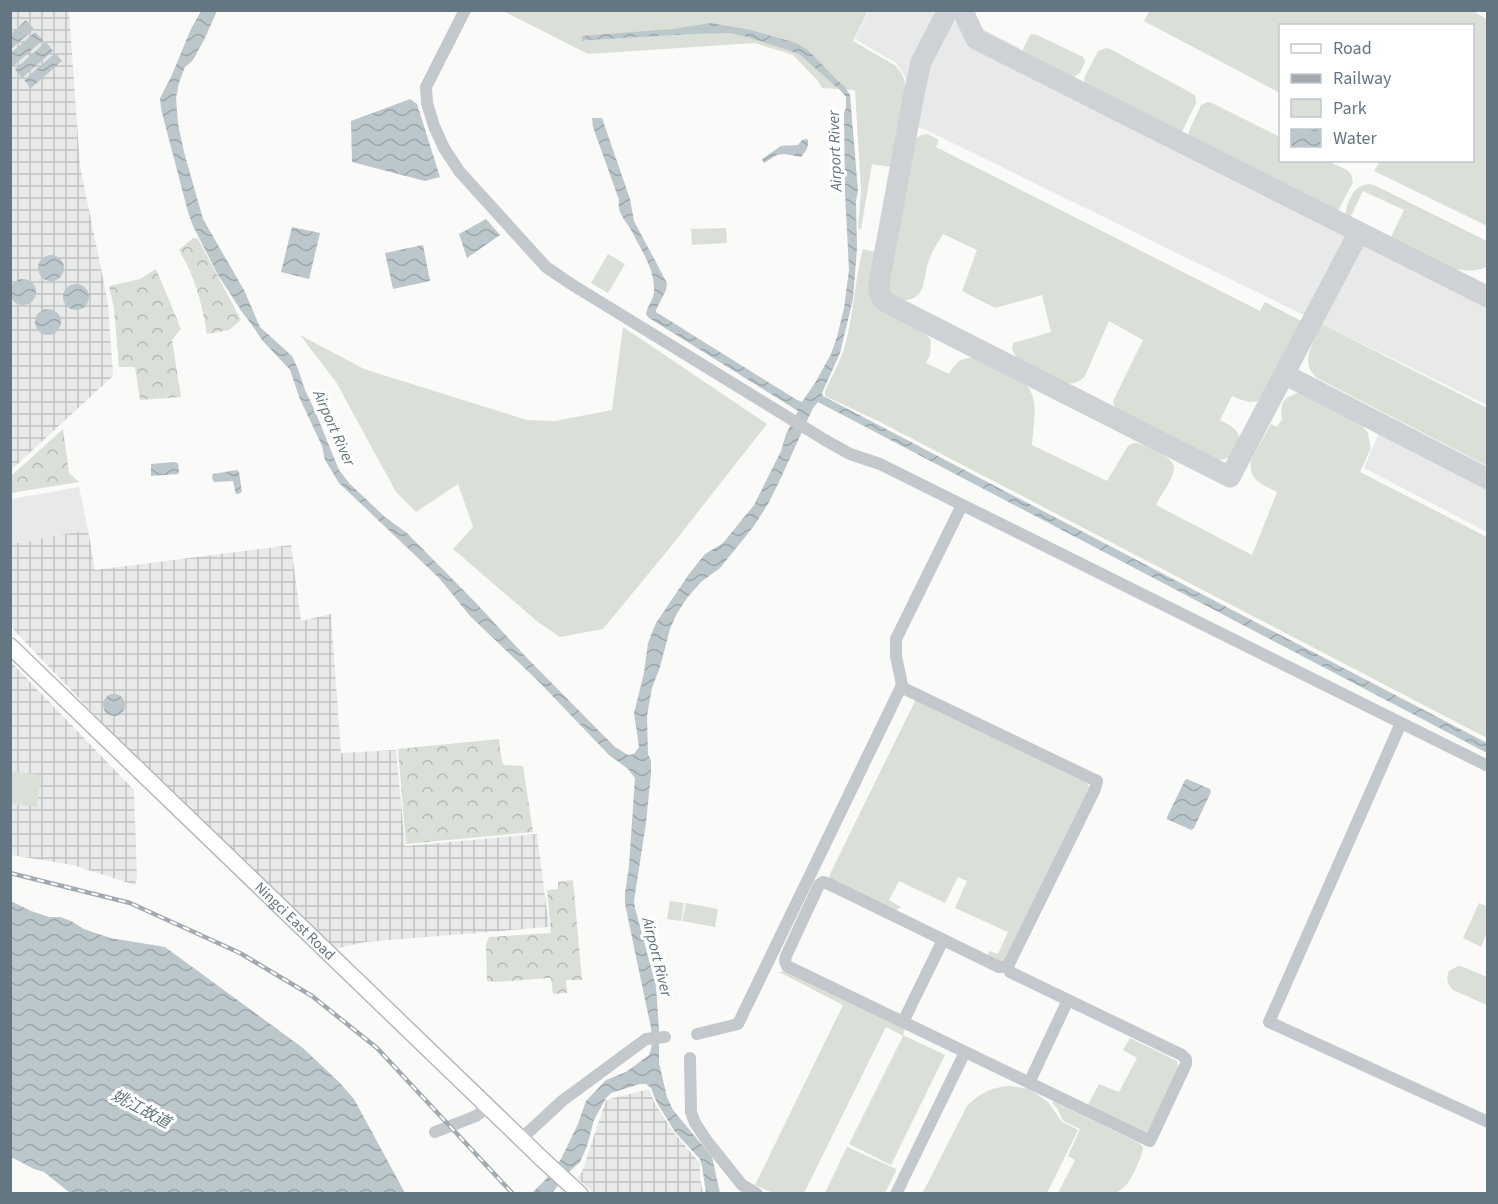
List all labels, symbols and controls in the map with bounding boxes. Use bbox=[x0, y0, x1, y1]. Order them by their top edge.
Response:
legend bbox=[1279, 24, 1474, 162]
text: Road bbox=[1333, 36, 1372, 61]
text: Railway bbox=[1333, 66, 1392, 91]
text: Park bbox=[1333, 96, 1367, 121]
water label: Airport River bbox=[823, 109, 847, 193]
text: Water bbox=[1333, 126, 1377, 151]
water label: Airport River bbox=[307, 386, 361, 471]
street label: Ningci East Road bbox=[250, 877, 340, 965]
water label: Airport River bbox=[636, 914, 678, 1000]
water label: 姚江故道 bbox=[108, 1084, 176, 1135]

